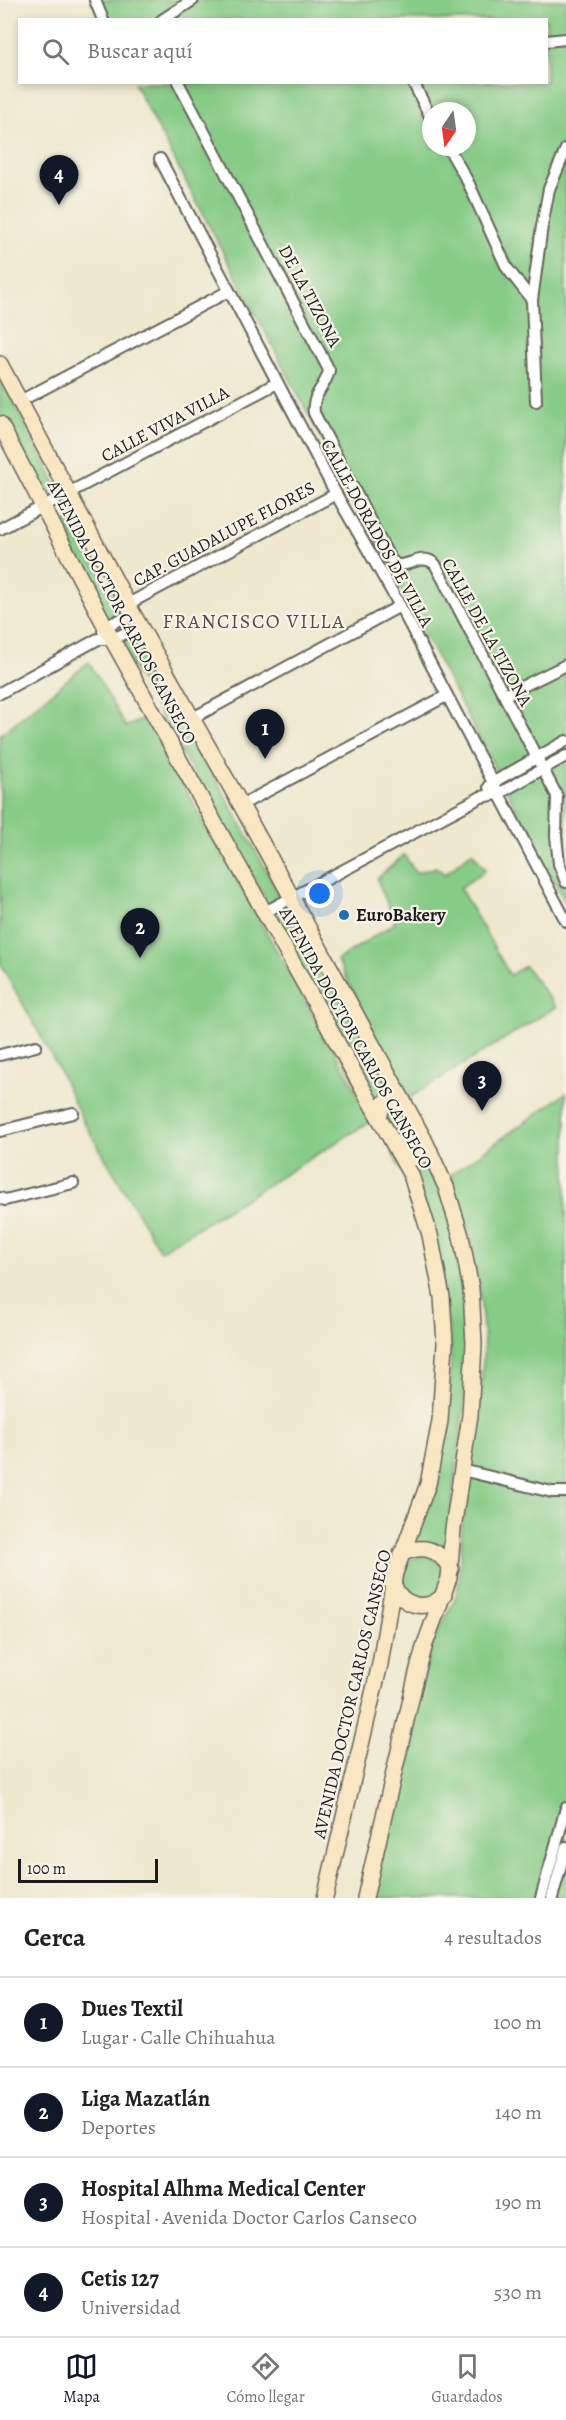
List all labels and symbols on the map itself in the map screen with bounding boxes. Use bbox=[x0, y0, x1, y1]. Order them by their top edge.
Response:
north arrow bbox=[422, 102, 476, 156]
pin: 4 bbox=[40, 156, 78, 205]
street label: DE LA TIZONA bbox=[273, 241, 347, 352]
street label: CALLE VIVA VILLA bbox=[97, 380, 234, 468]
street label: CALLE DORADOS DE VILLA bbox=[315, 435, 439, 632]
street label: AVENIDA DOCTOR CARLOS CANSECO bbox=[41, 475, 202, 748]
street label: CAP. GUADALUPE FLORES bbox=[129, 476, 319, 592]
street label: CALLE DE LA TIZONA bbox=[436, 553, 538, 711]
district label: FRANCISCO VILLA bbox=[163, 608, 345, 635]
pin: 1 bbox=[246, 710, 284, 759]
your location bbox=[305, 879, 334, 908]
street label: AVENIDA DOCTOR CARLOS CANSECO bbox=[273, 902, 438, 1173]
place label: EuroBakery bbox=[356, 903, 446, 927]
pin: 2 bbox=[120, 908, 160, 958]
marker: EuroBakery bbox=[337, 908, 351, 922]
pin: 3 bbox=[462, 1062, 502, 1111]
street label: AVENIDA DOCTOR CARLOS CANSECO bbox=[307, 1547, 397, 1842]
scale bar bbox=[18, 1856, 158, 1884]

